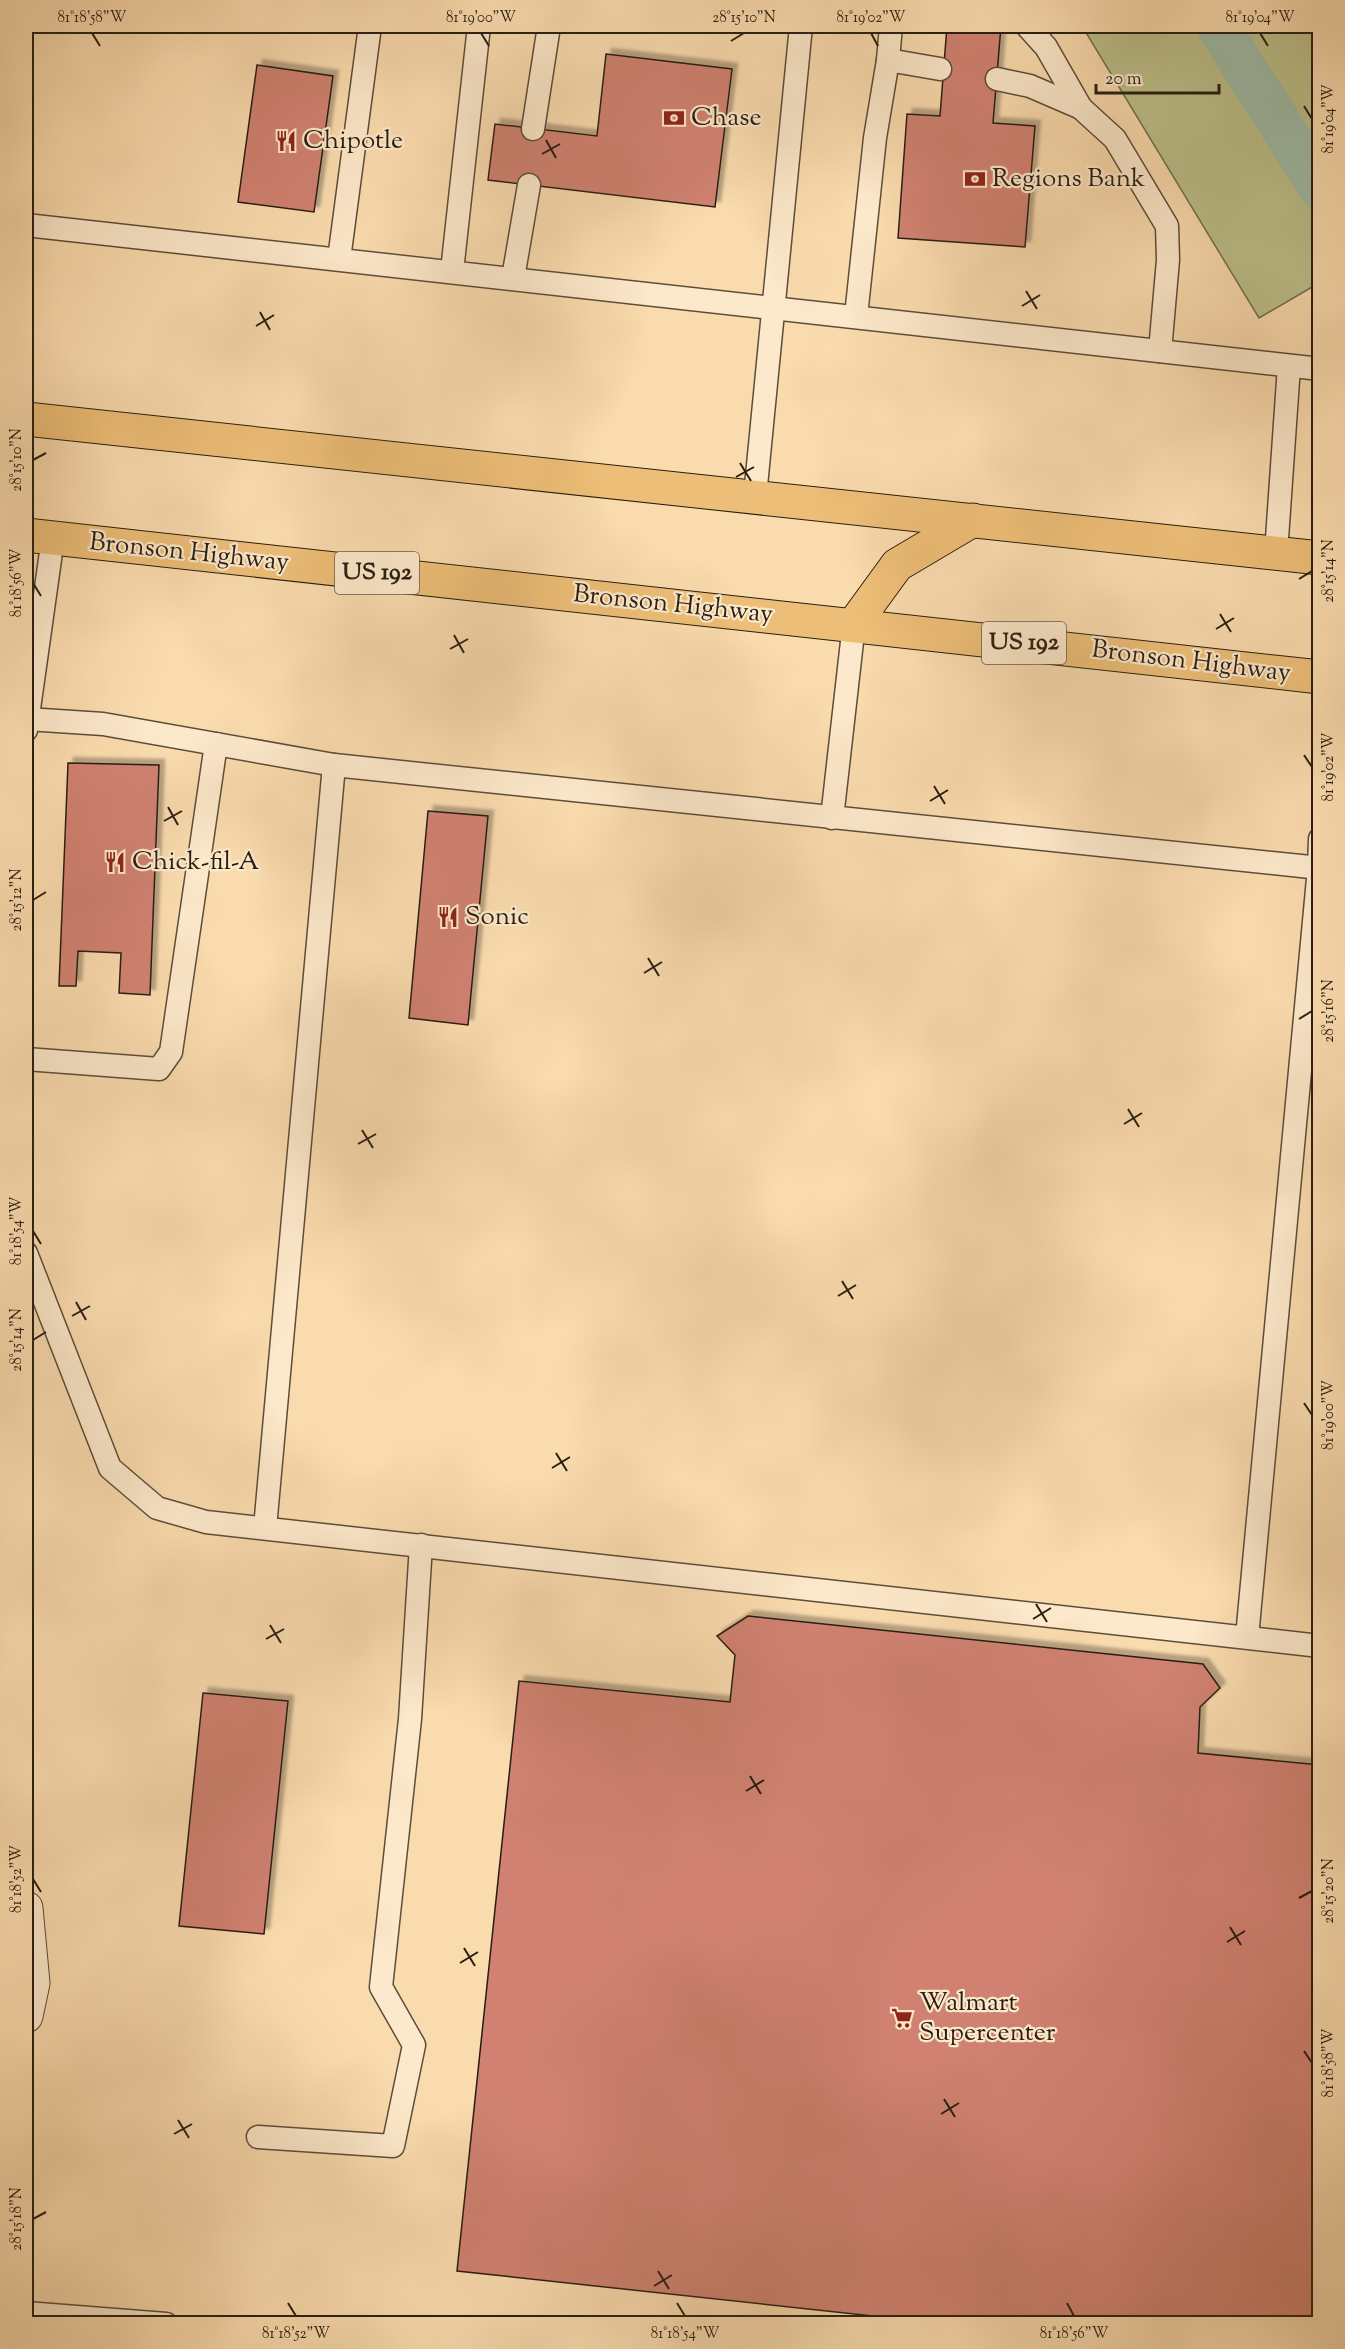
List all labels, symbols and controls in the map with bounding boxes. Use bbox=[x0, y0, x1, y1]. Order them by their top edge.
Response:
text: 81°18'58"W bbox=[58, 8, 127, 29]
text: 81°19'00"W bbox=[446, 8, 516, 29]
text: 28°15'10"N bbox=[712, 8, 776, 29]
text: 81°19'02"W bbox=[837, 8, 906, 29]
text: 81°19'04"W bbox=[1225, 8, 1295, 29]
scale bar bbox=[1096, 57, 1219, 95]
text: 20 m bbox=[1105, 67, 1142, 93]
text: 81°19'04"W bbox=[1319, 84, 1340, 154]
place label: Chase bbox=[691, 100, 762, 137]
bank icon: Chase bbox=[662, 106, 686, 130]
place label: Chipotle bbox=[303, 123, 403, 160]
restaurant icon: Chipotle bbox=[274, 129, 298, 153]
place label: Regions Bank bbox=[992, 161, 1145, 198]
bank icon: Regions Bank bbox=[963, 167, 987, 191]
text: 28°15'10"N bbox=[7, 428, 28, 492]
street label: Bronson Highway bbox=[87, 524, 291, 582]
text: 28°15'14"N bbox=[1319, 539, 1340, 603]
text: 81°18'56"W bbox=[7, 548, 28, 617]
road number: US 192 bbox=[335, 552, 419, 594]
street label: Bronson Highway bbox=[571, 576, 775, 634]
road number: US 192 bbox=[982, 622, 1066, 664]
street label: Bronson Highway bbox=[1089, 631, 1293, 693]
text: 81°19'02"W bbox=[1319, 732, 1340, 801]
place label: Chick-fil-A bbox=[132, 844, 259, 881]
restaurant icon: Chick-fil-A bbox=[103, 850, 127, 874]
text: 28°15'12"N bbox=[7, 869, 28, 931]
place label: Sonic bbox=[465, 899, 529, 936]
restaurant icon: Sonic bbox=[436, 905, 460, 929]
text: 28°15'16"N bbox=[1319, 979, 1340, 1043]
text: 81°18'54"W bbox=[7, 1196, 28, 1265]
text: 28°15'14"N bbox=[7, 1308, 28, 1372]
text: 81°19'00"W bbox=[1319, 1380, 1340, 1450]
text: 81°18'52"W bbox=[7, 1845, 28, 1913]
text: 28°15'20"N bbox=[1319, 1858, 1340, 1924]
place label: Walmart Supercenter bbox=[919, 1985, 1056, 2052]
supermarket icon: Walmart Supercenter bbox=[890, 2006, 914, 2030]
text: 81°18'58"W bbox=[1319, 2028, 1340, 2097]
text: 28°15'18"N bbox=[7, 2187, 28, 2251]
text: 81°18'52"W bbox=[262, 2324, 330, 2345]
text: 81°18'54"W bbox=[651, 2324, 720, 2345]
text: 81°18'56"W bbox=[1040, 2324, 1109, 2345]

